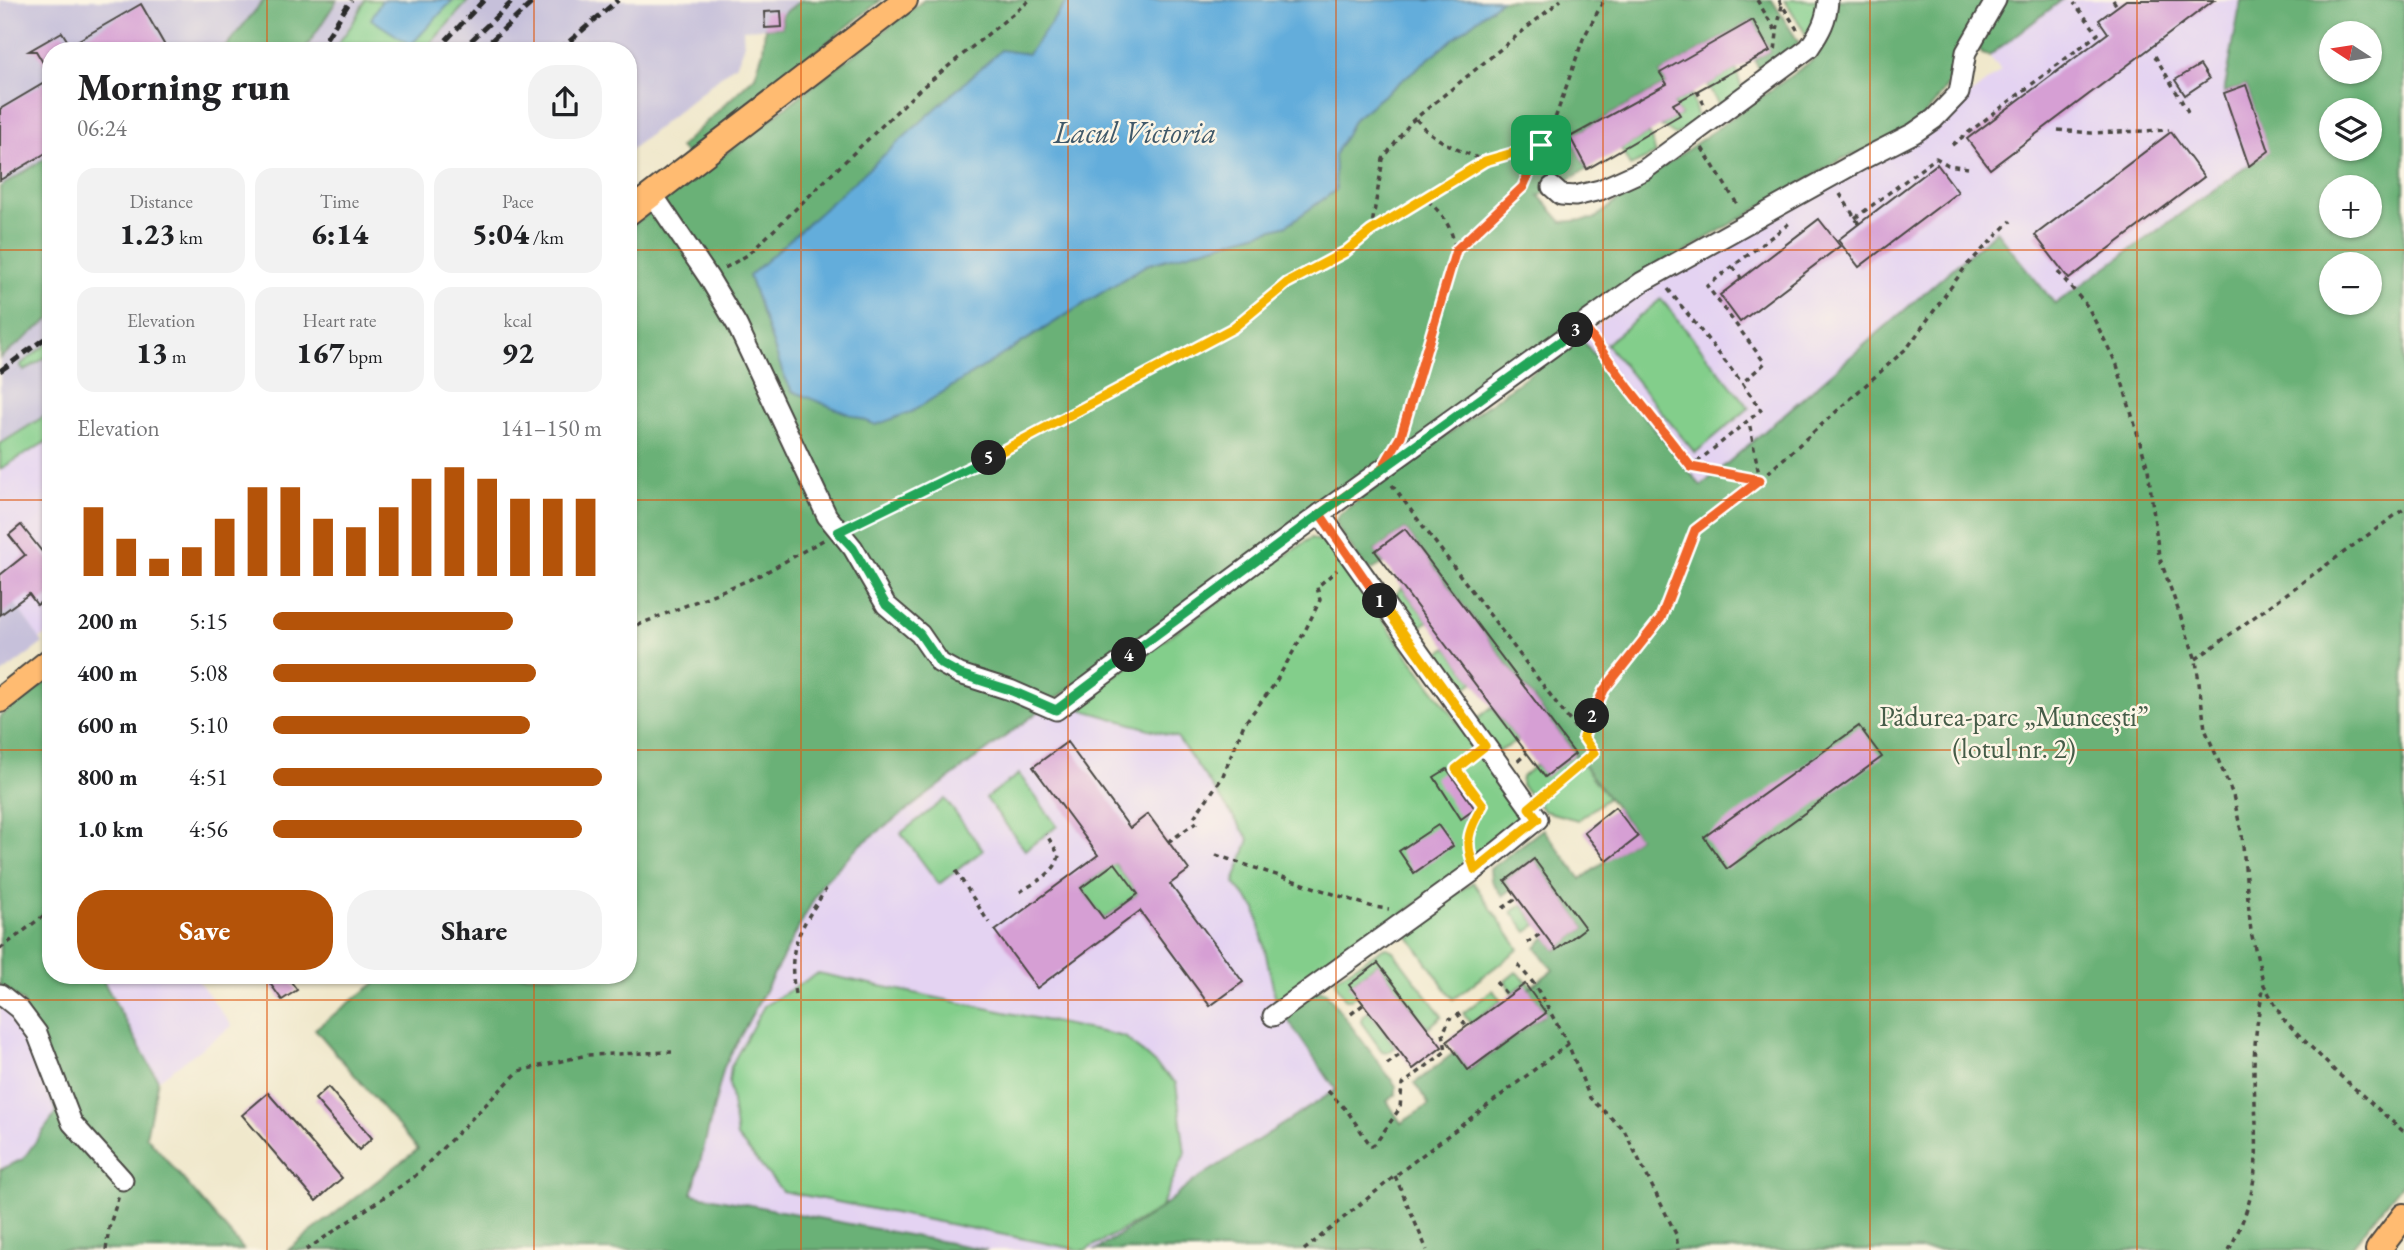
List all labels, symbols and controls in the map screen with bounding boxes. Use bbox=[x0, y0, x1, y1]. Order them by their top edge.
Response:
north arrow bbox=[2319, 21, 2382, 84]
map controls bbox=[2319, 21, 2382, 315]
text: Morning run bbox=[77, 62, 290, 111]
button: share bbox=[528, 65, 602, 139]
button: layers bbox=[2319, 98, 2382, 161]
text: 06:24 bbox=[77, 113, 127, 143]
water label: Lacul Victoria bbox=[1052, 113, 1217, 152]
pin bbox=[1511, 115, 1571, 175]
icon: arrive bbox=[1522, 126, 1560, 164]
button: + bbox=[2319, 175, 2382, 238]
text: Distance bbox=[129, 189, 193, 214]
text: Time bbox=[320, 189, 359, 214]
text: Pace bbox=[502, 189, 534, 214]
text: 1.23 bbox=[119, 214, 175, 253]
text: 6:14 bbox=[311, 214, 368, 253]
text: 5:04 bbox=[472, 214, 529, 253]
text: km bbox=[175, 225, 203, 250]
text: /km bbox=[529, 225, 564, 250]
button: − bbox=[2319, 252, 2382, 315]
text: Elevation bbox=[127, 308, 195, 333]
text: Heart rate bbox=[303, 308, 376, 333]
text: kcal bbox=[504, 308, 532, 333]
pin: 3 bbox=[1558, 312, 1594, 348]
text: 3 bbox=[1570, 317, 1581, 342]
text: 13 bbox=[136, 333, 168, 372]
text: 167 bbox=[296, 333, 345, 372]
text: 92 bbox=[502, 333, 534, 372]
text: m bbox=[168, 344, 187, 369]
text: bpm bbox=[345, 344, 383, 369]
text: Elevation bbox=[77, 413, 160, 443]
text: 141–150 m bbox=[501, 413, 602, 443]
pin: 5 bbox=[972, 440, 1006, 476]
text: 5 bbox=[983, 445, 994, 470]
pin: 1 bbox=[1362, 584, 1398, 618]
text: 1 bbox=[1374, 588, 1385, 613]
text: 200 m bbox=[77, 606, 138, 636]
text: 5:15 bbox=[189, 606, 228, 636]
pin: 4 bbox=[1112, 638, 1146, 672]
text: 4 bbox=[1123, 642, 1134, 667]
text: 400 m bbox=[77, 658, 138, 688]
text: 5:08 bbox=[189, 658, 228, 688]
pin: 2 bbox=[1574, 698, 1610, 734]
park label: Pădurea-parc „Muncești” (lotul nr. 2) bbox=[1879, 698, 2149, 766]
text: 2 bbox=[1586, 703, 1597, 728]
text: 600 m bbox=[77, 710, 138, 740]
text: 5:10 bbox=[189, 710, 228, 740]
text: 800 m bbox=[77, 762, 138, 792]
text: 4:51 bbox=[189, 762, 228, 792]
text: 1.0 km bbox=[77, 814, 144, 844]
text: 4:56 bbox=[189, 814, 228, 844]
button: Save bbox=[77, 890, 333, 970]
button: Share bbox=[347, 890, 602, 970]

